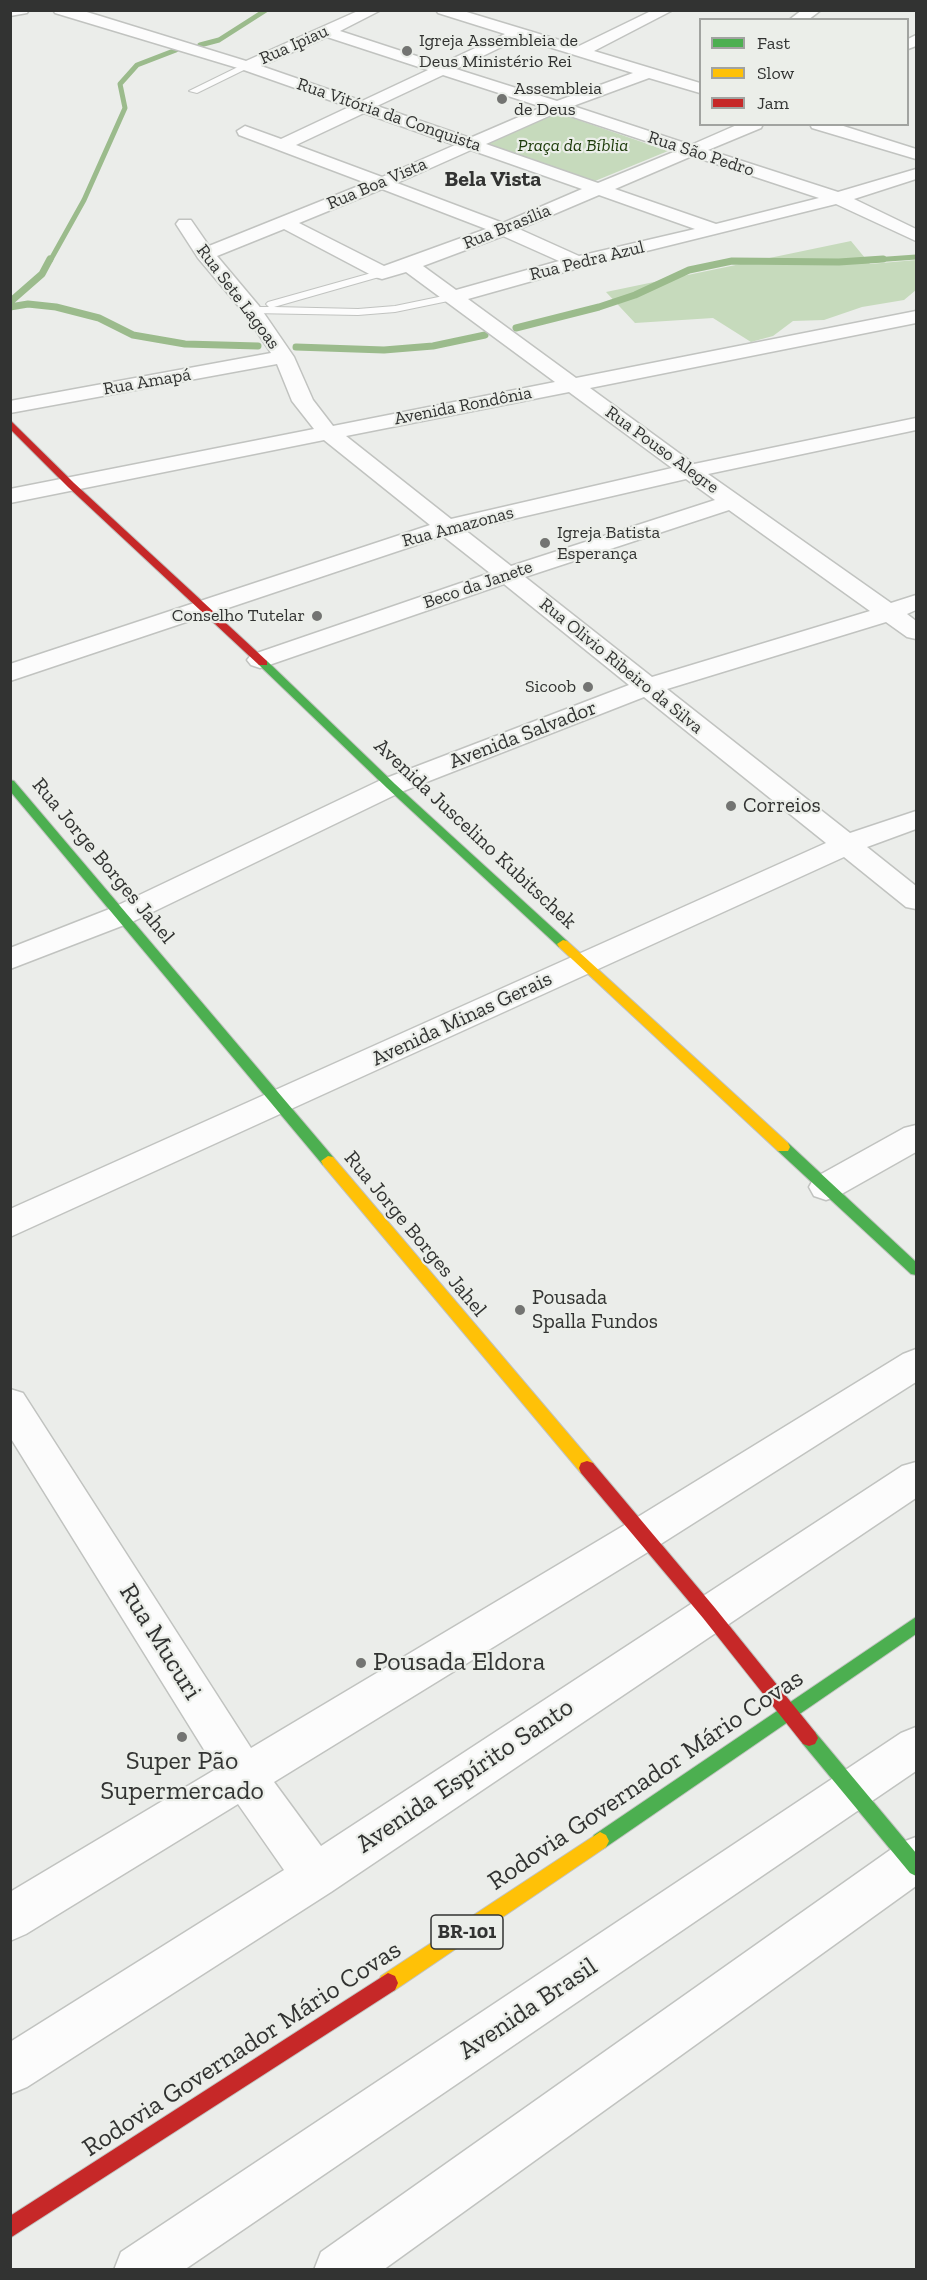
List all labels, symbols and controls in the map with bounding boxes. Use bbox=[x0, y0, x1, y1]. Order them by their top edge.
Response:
legend bbox=[699, 18, 909, 126]
street label: Rua Ipiau bbox=[256, 20, 332, 70]
place label: Igreja Assembleia de Deus Ministério Rei bbox=[419, 30, 578, 72]
text: Fast bbox=[757, 32, 790, 54]
marker: Igreja Assembleia de Deus Ministério Rei bbox=[400, 44, 414, 58]
text: Slow bbox=[757, 62, 794, 84]
street label: Rua Vitória da Conquista bbox=[294, 73, 484, 157]
place label: Assembleia de Deus bbox=[514, 78, 602, 121]
marker: Assembleia de Deus bbox=[495, 92, 509, 106]
text: Jam bbox=[757, 92, 789, 114]
street label: Rua São Pedro bbox=[645, 127, 757, 181]
park label: Praça da Bíblia bbox=[518, 135, 628, 157]
street label: Rua Boa Vista bbox=[324, 153, 430, 215]
district label: Bela Vista bbox=[445, 167, 541, 193]
street label: Rua Brasília bbox=[460, 200, 554, 254]
street label: Rua Pedra Azul bbox=[527, 236, 647, 286]
street label: Rua Sete Lagoas bbox=[192, 240, 284, 354]
street label: Rua Amapá bbox=[102, 364, 192, 400]
street label: Avenida Rondônia bbox=[392, 382, 534, 430]
street label: Rua Pouso Alegre bbox=[601, 402, 723, 498]
street label: Rua Amazonas bbox=[400, 502, 516, 552]
place label: Igreja Batista Esperança bbox=[557, 522, 660, 564]
marker: Igreja Batista Esperança bbox=[538, 536, 552, 550]
street label: Beco da Janete bbox=[421, 556, 535, 614]
street label: Rua Olivio Ribeiro da Silva bbox=[535, 593, 707, 739]
place label: Conselho Tutelar bbox=[172, 605, 305, 627]
marker: Conselho Tutelar bbox=[310, 609, 324, 623]
place label: Sicoob bbox=[525, 676, 576, 698]
marker: Sicoob bbox=[581, 680, 595, 694]
street label: Avenida Salvador bbox=[446, 695, 600, 775]
street label: Avenida Juscelino Kubitschek bbox=[369, 734, 581, 934]
street label: Rua Jorge Borges Jahel bbox=[26, 773, 180, 949]
place label: Correios bbox=[743, 793, 821, 819]
marker: Correios bbox=[724, 799, 738, 813]
street label: Avenida Minas Gerais bbox=[368, 966, 556, 1072]
street label: Rua Jorge Borges Jahel bbox=[338, 1146, 492, 1322]
place label: Pousada Spalla Fundos bbox=[532, 1285, 658, 1335]
marker: Pousada Spalla Fundos bbox=[513, 1303, 527, 1317]
street label: Rua Mucuri bbox=[112, 1578, 208, 1706]
place label: Pousada Eldora bbox=[373, 1647, 545, 1679]
marker: Pousada Eldora bbox=[354, 1656, 368, 1670]
street label: Rodovia Governador Mário Covas bbox=[482, 1663, 810, 1897]
street label: Avenida Espírito Santo bbox=[350, 1692, 580, 1860]
marker: Super Pão Supermercado bbox=[175, 1730, 189, 1744]
place label: Super Pão Supermercado bbox=[100, 1746, 264, 1808]
road number: BR-101 bbox=[431, 1915, 503, 1949]
street label: Rodovia Governador Mário Covas bbox=[77, 1934, 407, 2164]
street label: Avenida Brasil bbox=[453, 1951, 603, 2067]

